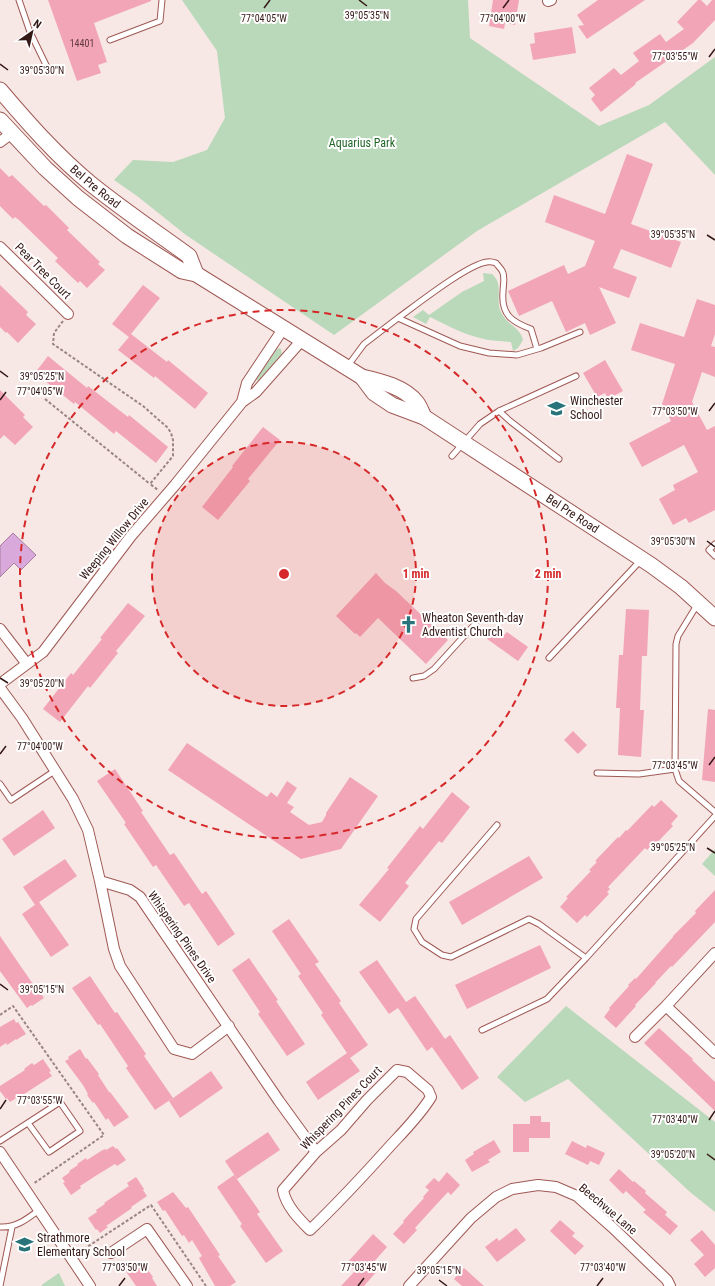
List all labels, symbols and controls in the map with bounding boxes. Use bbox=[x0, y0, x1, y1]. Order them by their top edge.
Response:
text: 39°05'35"N bbox=[345, 10, 389, 21]
north arrow bbox=[12, 12, 52, 52]
text: 77°04'05"W bbox=[241, 13, 287, 24]
text: 77°04'00"W bbox=[480, 13, 526, 24]
text: N bbox=[31, 17, 44, 32]
house number: 14401 bbox=[70, 38, 94, 49]
text: 77°03'55"W bbox=[652, 51, 698, 62]
text: 39°05'30"N bbox=[20, 65, 64, 76]
park label: Aquarius Park bbox=[329, 136, 396, 150]
street label: Bel Pre Road bbox=[67, 162, 123, 211]
text: 39°05'35"N bbox=[651, 229, 695, 240]
street label: Pear Tree Court bbox=[12, 240, 74, 302]
text: 39°05'25"N bbox=[20, 371, 64, 382]
text: 77°04'05"W bbox=[17, 386, 63, 397]
place label: Winchester School bbox=[570, 394, 623, 422]
school or university icon: Winchester School bbox=[547, 398, 567, 418]
text: 77°03'50"W bbox=[652, 406, 698, 417]
street label: Bel Pre Road bbox=[543, 491, 602, 536]
street label: Weeping Willow Drive bbox=[77, 495, 152, 583]
text: 39°05'30"N bbox=[651, 536, 695, 547]
centre of rings bbox=[277, 567, 291, 581]
text: 1 min bbox=[403, 567, 429, 581]
text: 2 min bbox=[535, 567, 561, 581]
place label: Wheaton Seventh-day Adventist Church bbox=[422, 611, 524, 639]
church icon: Wheaton Seventh-day Adventist Church bbox=[399, 615, 419, 635]
text: 39°05'20"N bbox=[20, 678, 64, 689]
text: 77°04'00"W bbox=[17, 741, 63, 752]
text: 77°03'45"W bbox=[652, 760, 698, 771]
text: 39°05'25"N bbox=[651, 842, 695, 853]
street label: Whispering Pines Drive bbox=[145, 889, 219, 986]
text: 39°05'15"N bbox=[20, 984, 64, 995]
street label: Whispering Pines Court bbox=[297, 1063, 385, 1153]
text: 77°03'55"W bbox=[17, 1095, 63, 1106]
text: 77°03'40"W bbox=[652, 1114, 698, 1125]
text: 39°05'20"N bbox=[651, 1149, 695, 1160]
street label: Beechvue Lane bbox=[576, 1181, 640, 1238]
place label: Strathmore Elementary School bbox=[37, 1231, 125, 1259]
school or university icon: Strathmore Elementary School bbox=[14, 1235, 34, 1255]
text: 77°03'50"W bbox=[102, 1262, 148, 1273]
text: 77°03'45"W bbox=[341, 1262, 387, 1273]
text: 77°03'40"W bbox=[580, 1262, 626, 1273]
text: 39°05'15"N bbox=[417, 1265, 461, 1276]

